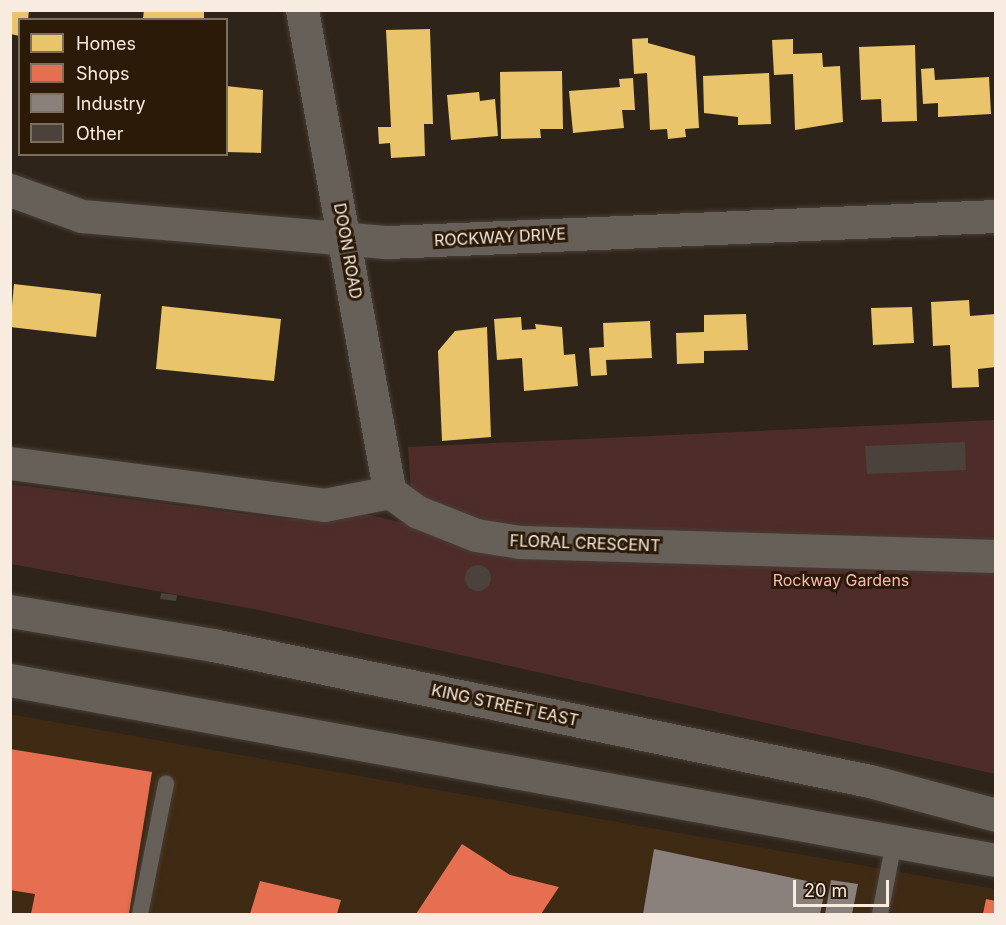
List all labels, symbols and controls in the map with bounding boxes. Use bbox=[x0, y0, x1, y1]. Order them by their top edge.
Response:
legend bbox=[18, 18, 228, 156]
text: Homes bbox=[76, 33, 136, 54]
text: Shops bbox=[76, 63, 130, 84]
text: Industry bbox=[76, 93, 146, 114]
text: Other bbox=[76, 123, 124, 144]
street label: DOON ROAD bbox=[330, 202, 366, 300]
street label: ROCKWAY DRIVE bbox=[434, 224, 566, 250]
street label: FLORAL CRESCENT bbox=[509, 531, 661, 555]
park label: Rockway Gardens bbox=[773, 570, 909, 590]
street label: KING STREET EAST bbox=[430, 680, 580, 730]
scale bar bbox=[796, 868, 892, 906]
text: 20 m bbox=[804, 880, 847, 901]

